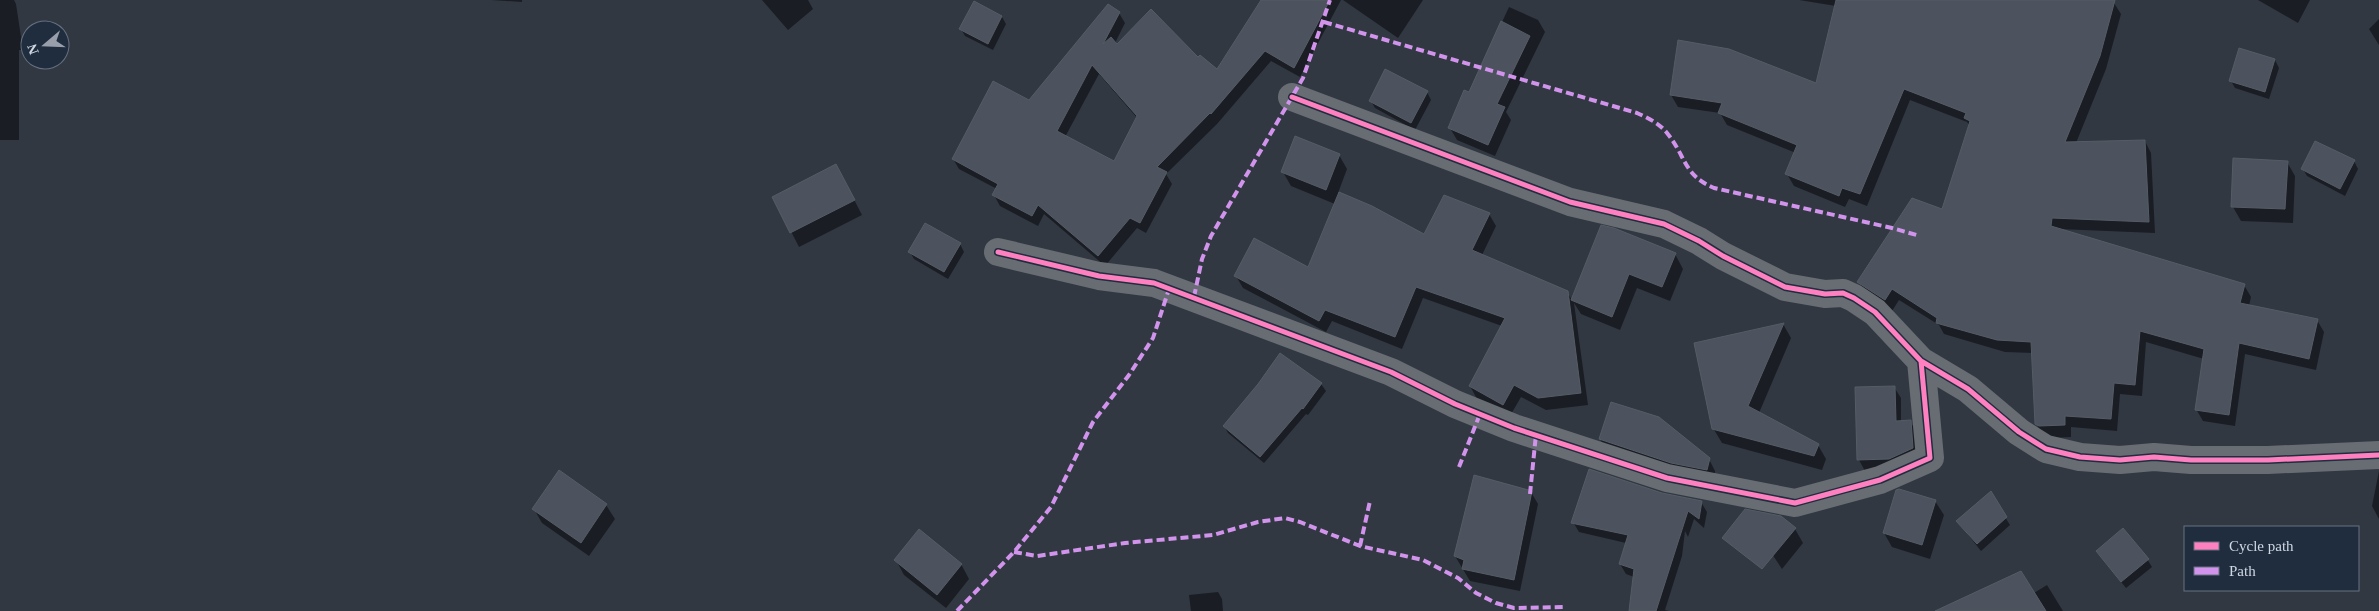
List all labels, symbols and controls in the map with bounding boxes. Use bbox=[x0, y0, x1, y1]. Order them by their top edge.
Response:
north arrow bbox=[20, 20, 70, 70]
text: N bbox=[24, 42, 42, 56]
legend bbox=[2184, 526, 2359, 591]
text: Cycle path bbox=[2229, 538, 2294, 554]
text: Path bbox=[2229, 563, 2256, 579]

